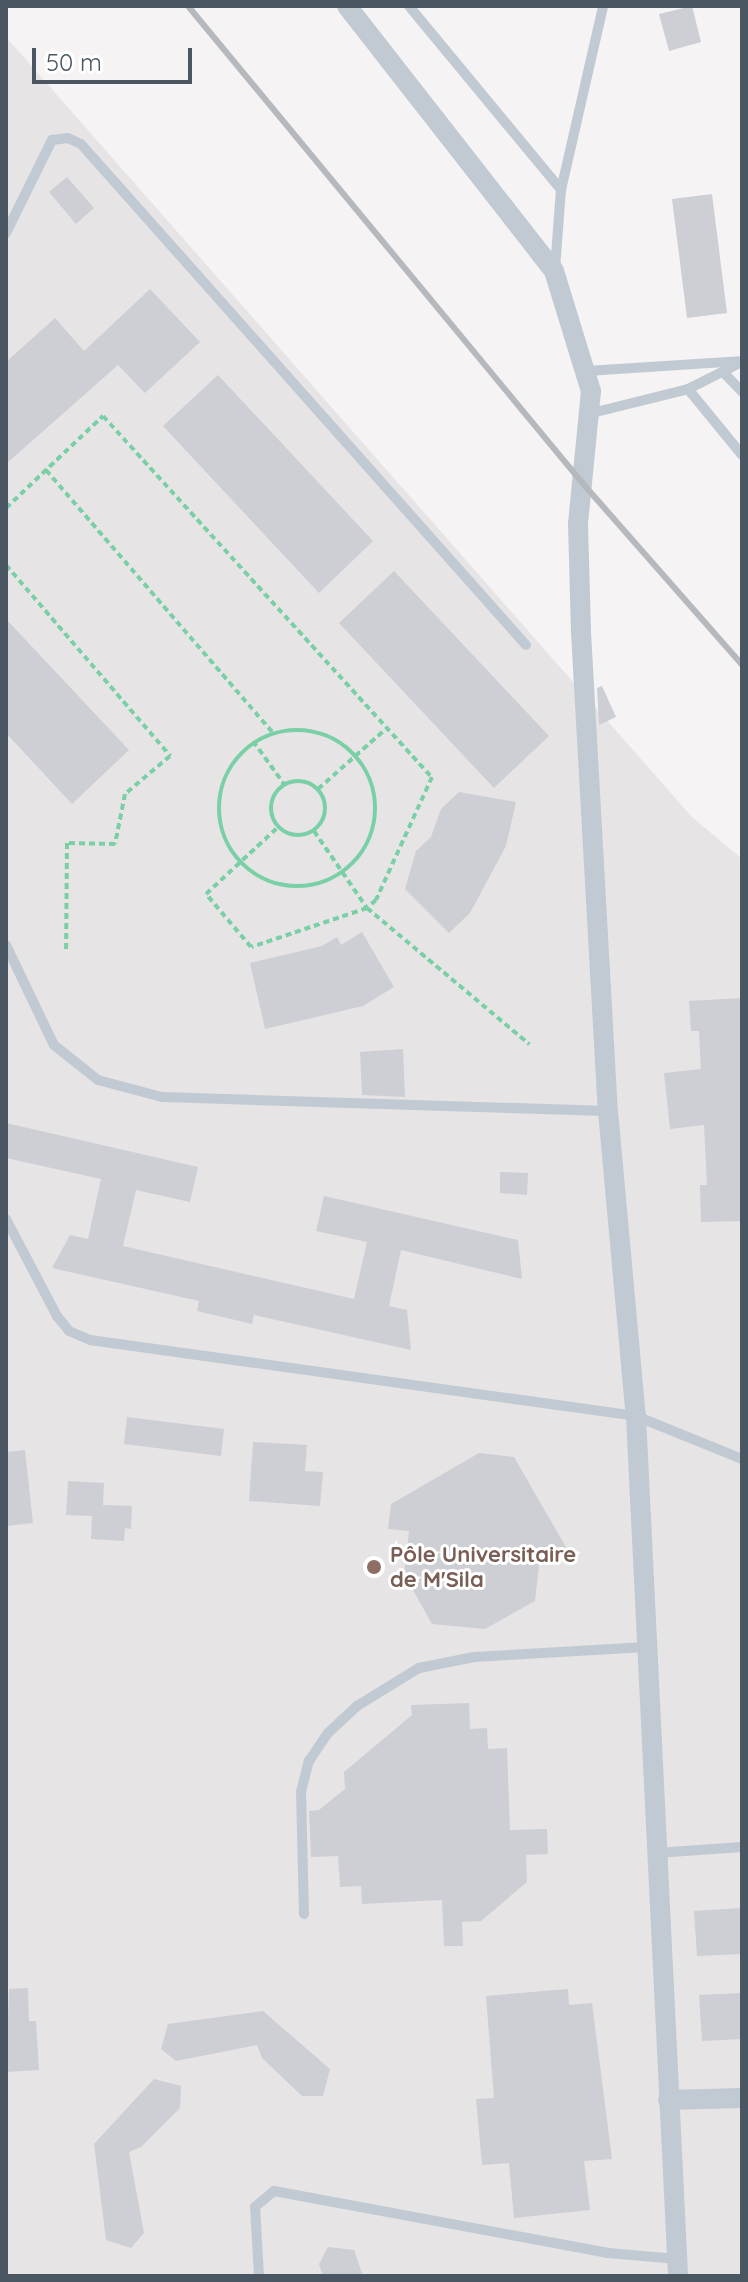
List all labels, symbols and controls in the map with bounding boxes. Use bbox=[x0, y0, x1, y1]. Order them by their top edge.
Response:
scale bar bbox=[36, 32, 196, 82]
text: 50 m bbox=[46, 47, 102, 77]
place label: Pôle Universitaire de M'Sila bbox=[390, 1541, 576, 1592]
marker: Pôle Universitaire de M'Sila bbox=[365, 1558, 383, 1576]

